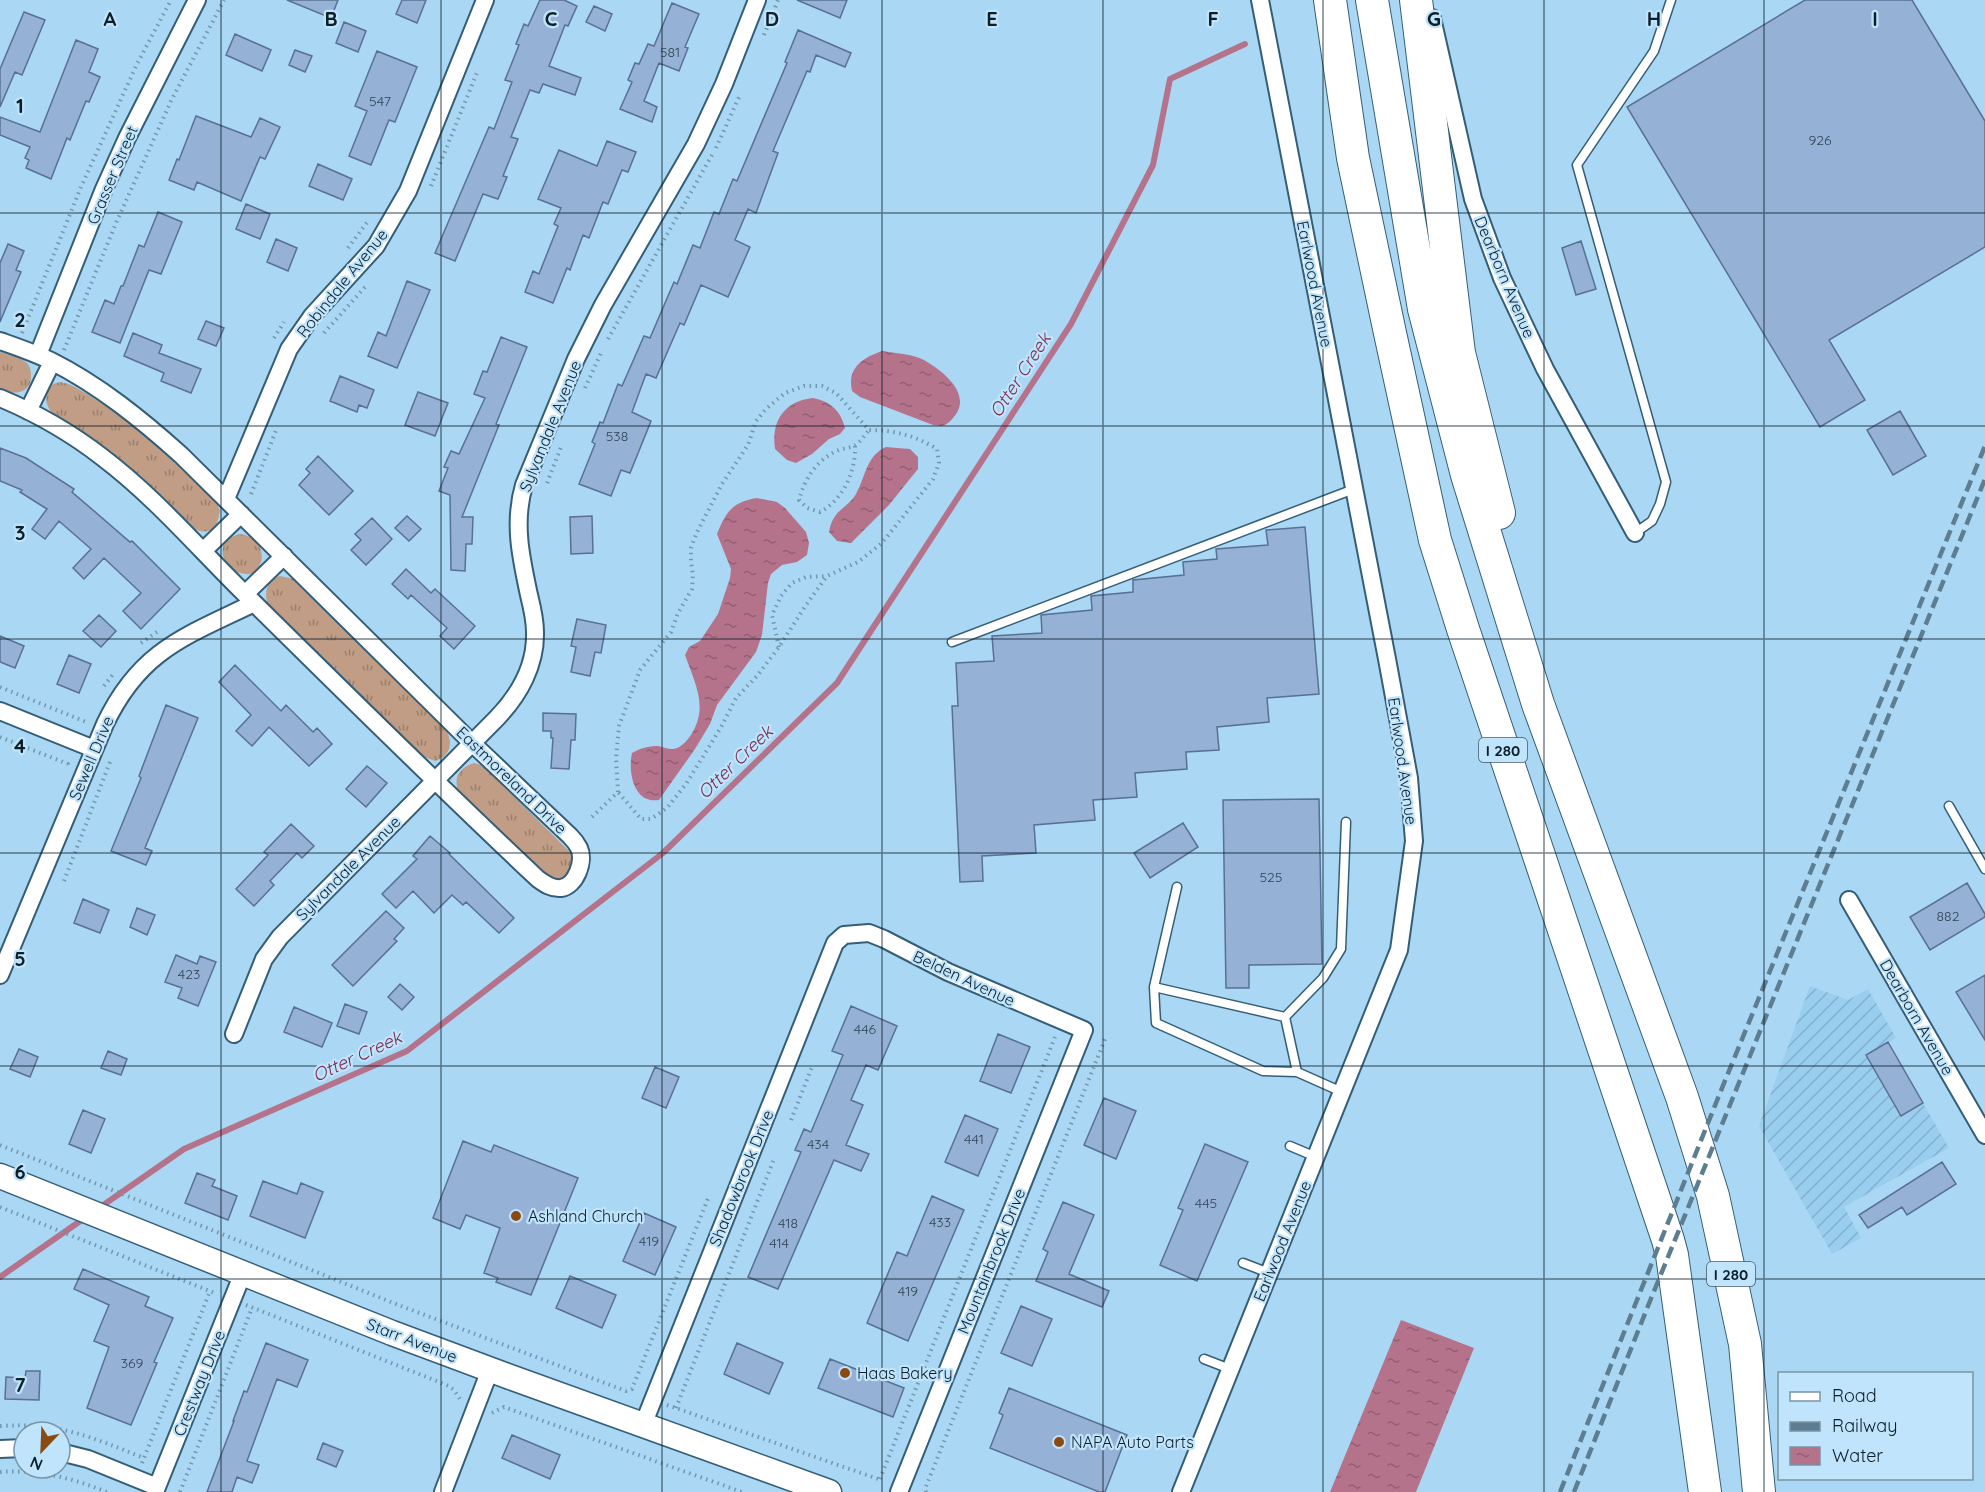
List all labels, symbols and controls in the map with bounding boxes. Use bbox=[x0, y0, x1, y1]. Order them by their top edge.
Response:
text: A bbox=[104, 6, 117, 31]
text: B bbox=[324, 6, 338, 31]
text: C bbox=[545, 6, 558, 31]
text: D bbox=[765, 6, 779, 31]
text: E bbox=[986, 6, 998, 31]
text: F bbox=[1207, 6, 1219, 31]
text: G bbox=[1427, 6, 1441, 31]
text: H bbox=[1647, 6, 1661, 31]
text: I bbox=[1872, 6, 1878, 31]
house number: 581 bbox=[660, 43, 680, 61]
house number: 547 bbox=[369, 92, 391, 110]
text: 1 bbox=[16, 93, 24, 118]
street label: Grasser Street bbox=[82, 123, 142, 227]
house number: 926 bbox=[1808, 131, 1832, 149]
street label: Dearborn Avenue bbox=[1470, 213, 1540, 341]
street label: Earlwood Avenue bbox=[1293, 219, 1337, 349]
street label: Robindale Avenue bbox=[292, 225, 392, 341]
text: 2 bbox=[14, 307, 26, 332]
water label: Otter Creek bbox=[984, 327, 1057, 422]
street label: Sylvandale Avenue bbox=[515, 357, 585, 495]
house number: 538 bbox=[606, 427, 628, 445]
text: 3 bbox=[15, 520, 25, 545]
street label: Earlwood Avenue bbox=[1384, 696, 1422, 826]
street label: Sewell Drive bbox=[64, 713, 118, 803]
water label: Otter Creek bbox=[692, 719, 779, 804]
street label: Eastmoreland Drive bbox=[453, 722, 571, 838]
text: 4 bbox=[14, 733, 26, 758]
road number: I 280 bbox=[1479, 738, 1527, 762]
street label: Sylvandale Avenue bbox=[292, 812, 404, 924]
house number: 525 bbox=[1259, 868, 1283, 886]
house number: 882 bbox=[1937, 907, 1960, 925]
text: 5 bbox=[14, 946, 26, 971]
street label: Belden Avenue bbox=[910, 946, 1018, 1010]
street label: Dearborn Avenue bbox=[1876, 956, 1958, 1078]
house number: 423 bbox=[178, 965, 200, 983]
house number: 446 bbox=[854, 1020, 877, 1038]
water label: Otter Creek bbox=[309, 1025, 407, 1087]
street label: Shadowbrook Drive bbox=[704, 1107, 778, 1249]
house number: 441 bbox=[964, 1130, 984, 1148]
house number: 434 bbox=[807, 1135, 829, 1153]
text: 6 bbox=[14, 1159, 26, 1184]
street label: Earlwood Avenue bbox=[1249, 1178, 1315, 1304]
street label: Mountainbrook Drive bbox=[953, 1185, 1029, 1337]
house number: 445 bbox=[1195, 1194, 1217, 1212]
place label: Ashland Church bbox=[528, 1206, 643, 1226]
marker: Ashland Church bbox=[509, 1209, 523, 1223]
house number: 433 bbox=[929, 1213, 951, 1231]
house number: 418 bbox=[778, 1214, 798, 1232]
house number: 419 bbox=[639, 1232, 659, 1250]
house number: 414 bbox=[769, 1234, 789, 1252]
road number: I 280 bbox=[1707, 1262, 1755, 1286]
house number: 419 bbox=[898, 1282, 918, 1300]
street label: Starr Avenue bbox=[364, 1314, 460, 1366]
street label: Crestway Drive bbox=[169, 1327, 229, 1439]
house number: 369 bbox=[121, 1354, 144, 1372]
place label: Haas Bakery bbox=[857, 1363, 953, 1383]
marker: Haas Bakery bbox=[838, 1366, 852, 1380]
text: 7 bbox=[15, 1372, 26, 1397]
legend bbox=[1778, 1372, 1973, 1480]
text: Road bbox=[1832, 1384, 1877, 1407]
text: Railway bbox=[1832, 1414, 1898, 1437]
north arrow bbox=[12, 1420, 72, 1480]
place label: NAPA Auto Parts bbox=[1071, 1432, 1194, 1452]
marker: NAPA Auto Parts bbox=[1052, 1435, 1066, 1449]
text: Water bbox=[1832, 1444, 1883, 1467]
text: N bbox=[27, 1452, 45, 1475]

